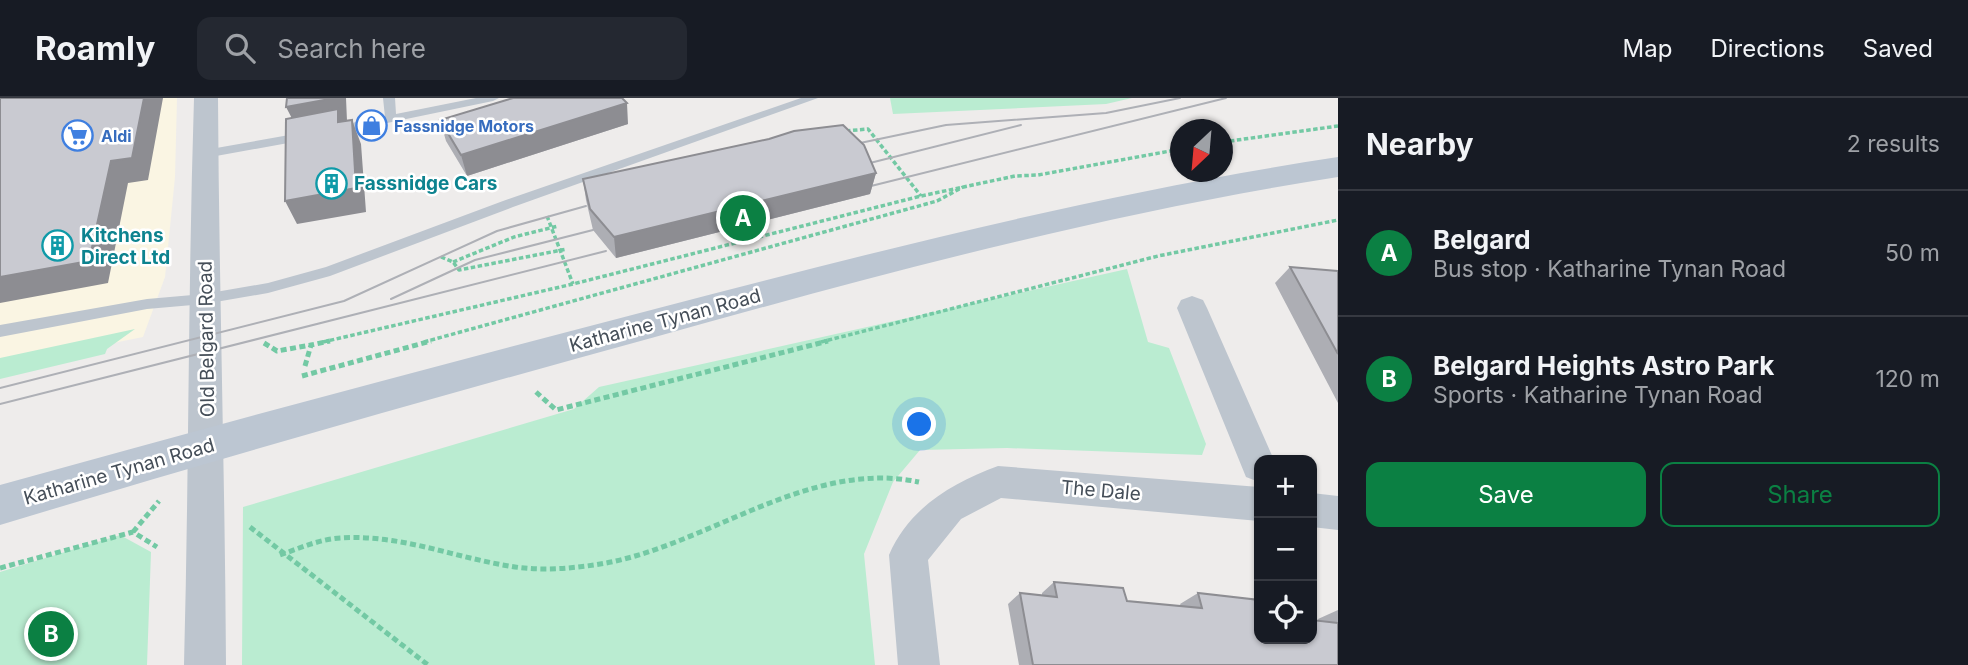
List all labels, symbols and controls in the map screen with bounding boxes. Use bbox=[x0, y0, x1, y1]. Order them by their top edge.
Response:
search box bbox=[197, 17, 687, 80]
text: Roamly bbox=[35, 28, 155, 68]
icon: search bbox=[221, 29, 259, 67]
text: Search here bbox=[277, 33, 426, 64]
text: Map bbox=[1623, 34, 1672, 63]
text: Directions bbox=[1710, 34, 1825, 63]
text: Saved bbox=[1863, 34, 1933, 63]
shop icon: Fassnidge Motors bbox=[354, 109, 388, 143]
place label: Fassnidge Motors bbox=[394, 116, 534, 136]
supermarket icon: Aldi bbox=[61, 119, 95, 153]
north arrow bbox=[1170, 119, 1233, 182]
place label: Aldi bbox=[101, 126, 132, 146]
text: Nearby bbox=[1366, 126, 1474, 162]
text: 2 results bbox=[1847, 130, 1940, 158]
building icon: Fassnidge Cars bbox=[314, 166, 348, 200]
place label: Fassnidge Cars bbox=[354, 172, 497, 195]
pin: A bbox=[720, 192, 766, 244]
place label: Kitchens Direct Ltd bbox=[81, 224, 170, 269]
text: Belgard bbox=[1433, 224, 1531, 255]
building icon: Kitchens Direct Ltd bbox=[41, 229, 75, 263]
text: A bbox=[1380, 239, 1398, 267]
text: 50 m bbox=[1885, 239, 1940, 267]
text: Bus stop · Katharine Tynan Road bbox=[1433, 255, 1786, 283]
street label: Old Belgard Road bbox=[194, 261, 219, 417]
street label: Katharine Tynan Road bbox=[567, 284, 763, 357]
text: Belgard Heights Astro Park bbox=[1433, 350, 1774, 381]
text: B bbox=[1381, 365, 1397, 393]
text: 120 m bbox=[1875, 365, 1940, 393]
text: Sports · Katharine Tynan Road bbox=[1433, 381, 1763, 409]
your location bbox=[902, 407, 936, 441]
street label: Katharine Tynan Road bbox=[21, 433, 217, 510]
map controls bbox=[1254, 455, 1317, 644]
button: + bbox=[1254, 455, 1317, 518]
button: Save bbox=[1366, 462, 1646, 527]
button: Share bbox=[1660, 462, 1940, 527]
street label: The Dale bbox=[1060, 476, 1142, 505]
button: − bbox=[1254, 518, 1317, 581]
button: locate bbox=[1254, 581, 1317, 644]
pin: B bbox=[28, 608, 74, 660]

